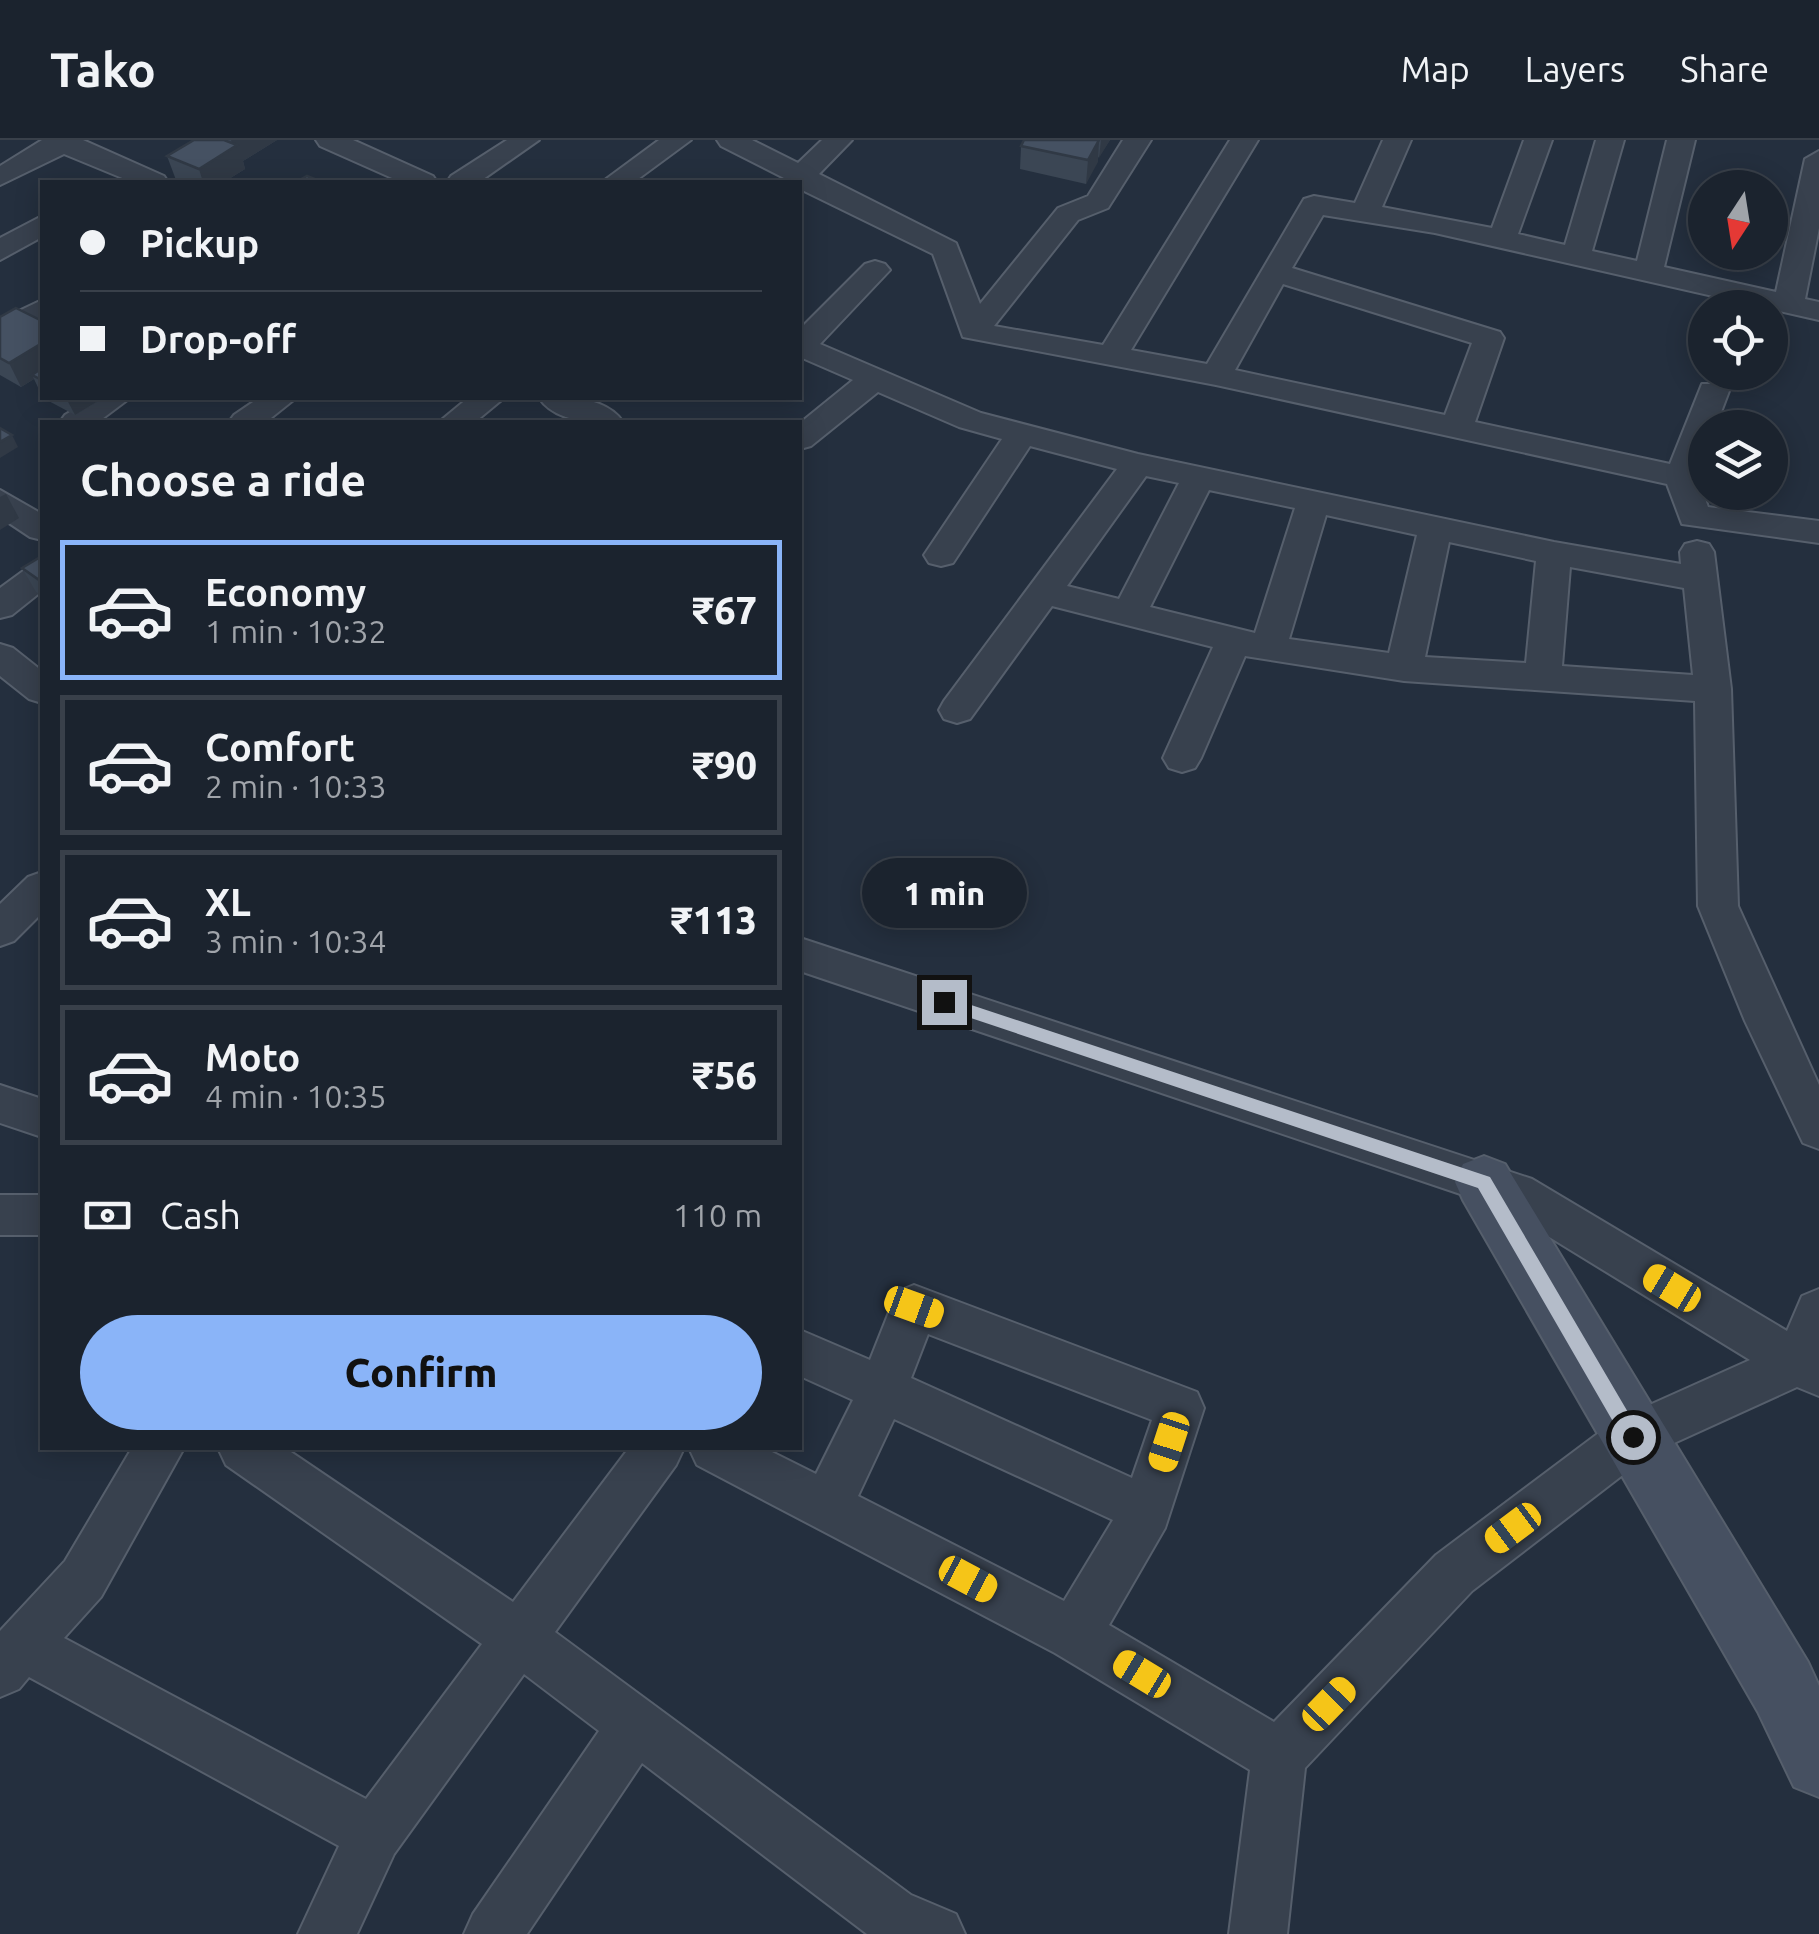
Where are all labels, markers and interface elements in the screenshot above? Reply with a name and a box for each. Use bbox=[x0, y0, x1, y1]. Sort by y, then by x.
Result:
text: Tako bbox=[50, 42, 156, 96]
text: Map bbox=[1401, 49, 1470, 89]
text: Layers bbox=[1525, 49, 1625, 89]
text: Share bbox=[1680, 49, 1769, 89]
north arrow bbox=[1688, 170, 1788, 270]
map controls bbox=[1688, 170, 1788, 510]
text: Pickup bbox=[140, 222, 259, 264]
button: locate bbox=[1688, 290, 1788, 390]
text: Drop-off bbox=[140, 318, 296, 360]
button: layers bbox=[1688, 410, 1788, 510]
text: Choose a ride bbox=[80, 454, 366, 505]
icon: car bbox=[85, 565, 175, 655]
text: Economy bbox=[205, 571, 366, 613]
text: ₹67 bbox=[693, 589, 757, 631]
text: 1 min · 10:32 bbox=[205, 613, 387, 649]
icon: car bbox=[85, 720, 175, 810]
text: Comfort bbox=[205, 726, 355, 768]
text: ₹90 bbox=[693, 744, 757, 786]
text: 2 min · 10:33 bbox=[205, 768, 387, 804]
callout: 1 min bbox=[862, 857, 1026, 927]
icon: car bbox=[85, 875, 175, 965]
text: 1 min bbox=[904, 875, 985, 911]
text: XL bbox=[205, 881, 251, 923]
text: ₹113 bbox=[671, 899, 757, 941]
text: 3 min · 10:34 bbox=[205, 923, 387, 959]
route end bbox=[922, 980, 967, 1025]
icon: car bbox=[85, 1030, 175, 1120]
text: Moto bbox=[205, 1036, 300, 1078]
text: ₹56 bbox=[693, 1054, 757, 1096]
text: 4 min · 10:35 bbox=[205, 1078, 387, 1114]
icon: cash bbox=[80, 1188, 135, 1243]
text: Cash bbox=[160, 1194, 241, 1236]
text: 110 m bbox=[673, 1197, 762, 1233]
car bbox=[1639, 1260, 1705, 1316]
car bbox=[881, 1283, 947, 1331]
button: Confirm bbox=[80, 1315, 762, 1430]
car bbox=[1145, 1409, 1193, 1475]
route start bbox=[1611, 1415, 1656, 1460]
car bbox=[1480, 1498, 1546, 1558]
car bbox=[934, 1552, 1002, 1606]
car bbox=[1109, 1646, 1175, 1702]
car bbox=[1297, 1672, 1361, 1736]

